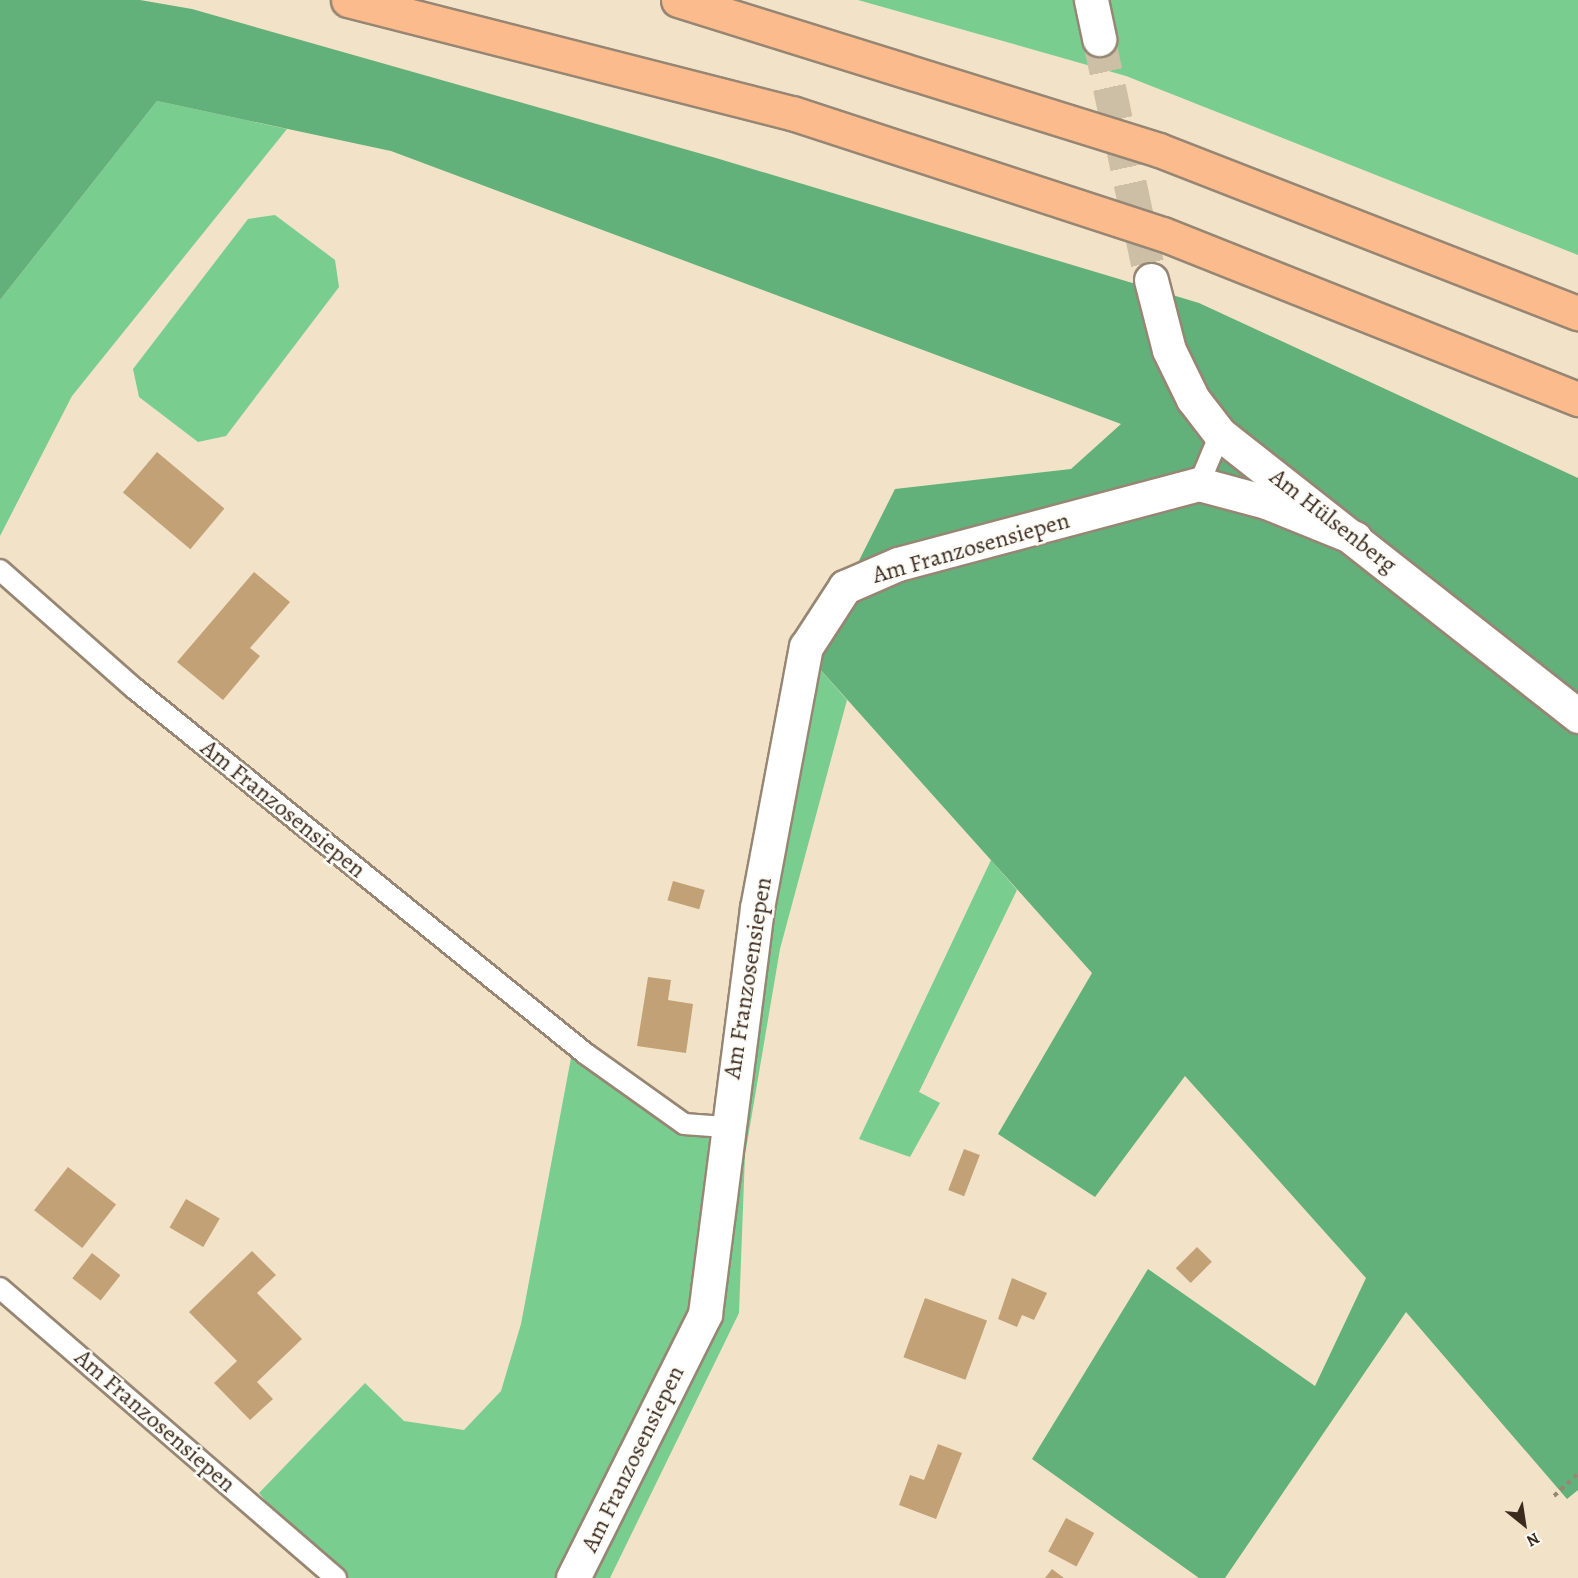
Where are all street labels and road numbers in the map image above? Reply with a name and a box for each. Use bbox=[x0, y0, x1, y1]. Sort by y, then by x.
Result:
street label: Am Hülsenberg bbox=[1264, 463, 1402, 579]
street label: Am Franzosensiepen bbox=[869, 506, 1073, 590]
street label: Am Franzosensiepen bbox=[195, 734, 371, 884]
street label: Am Franzosensiepen bbox=[718, 875, 778, 1081]
street label: Am Franzosensiepen bbox=[69, 1343, 241, 1499]
street label: Am Franzosensiepen bbox=[575, 1361, 691, 1557]

